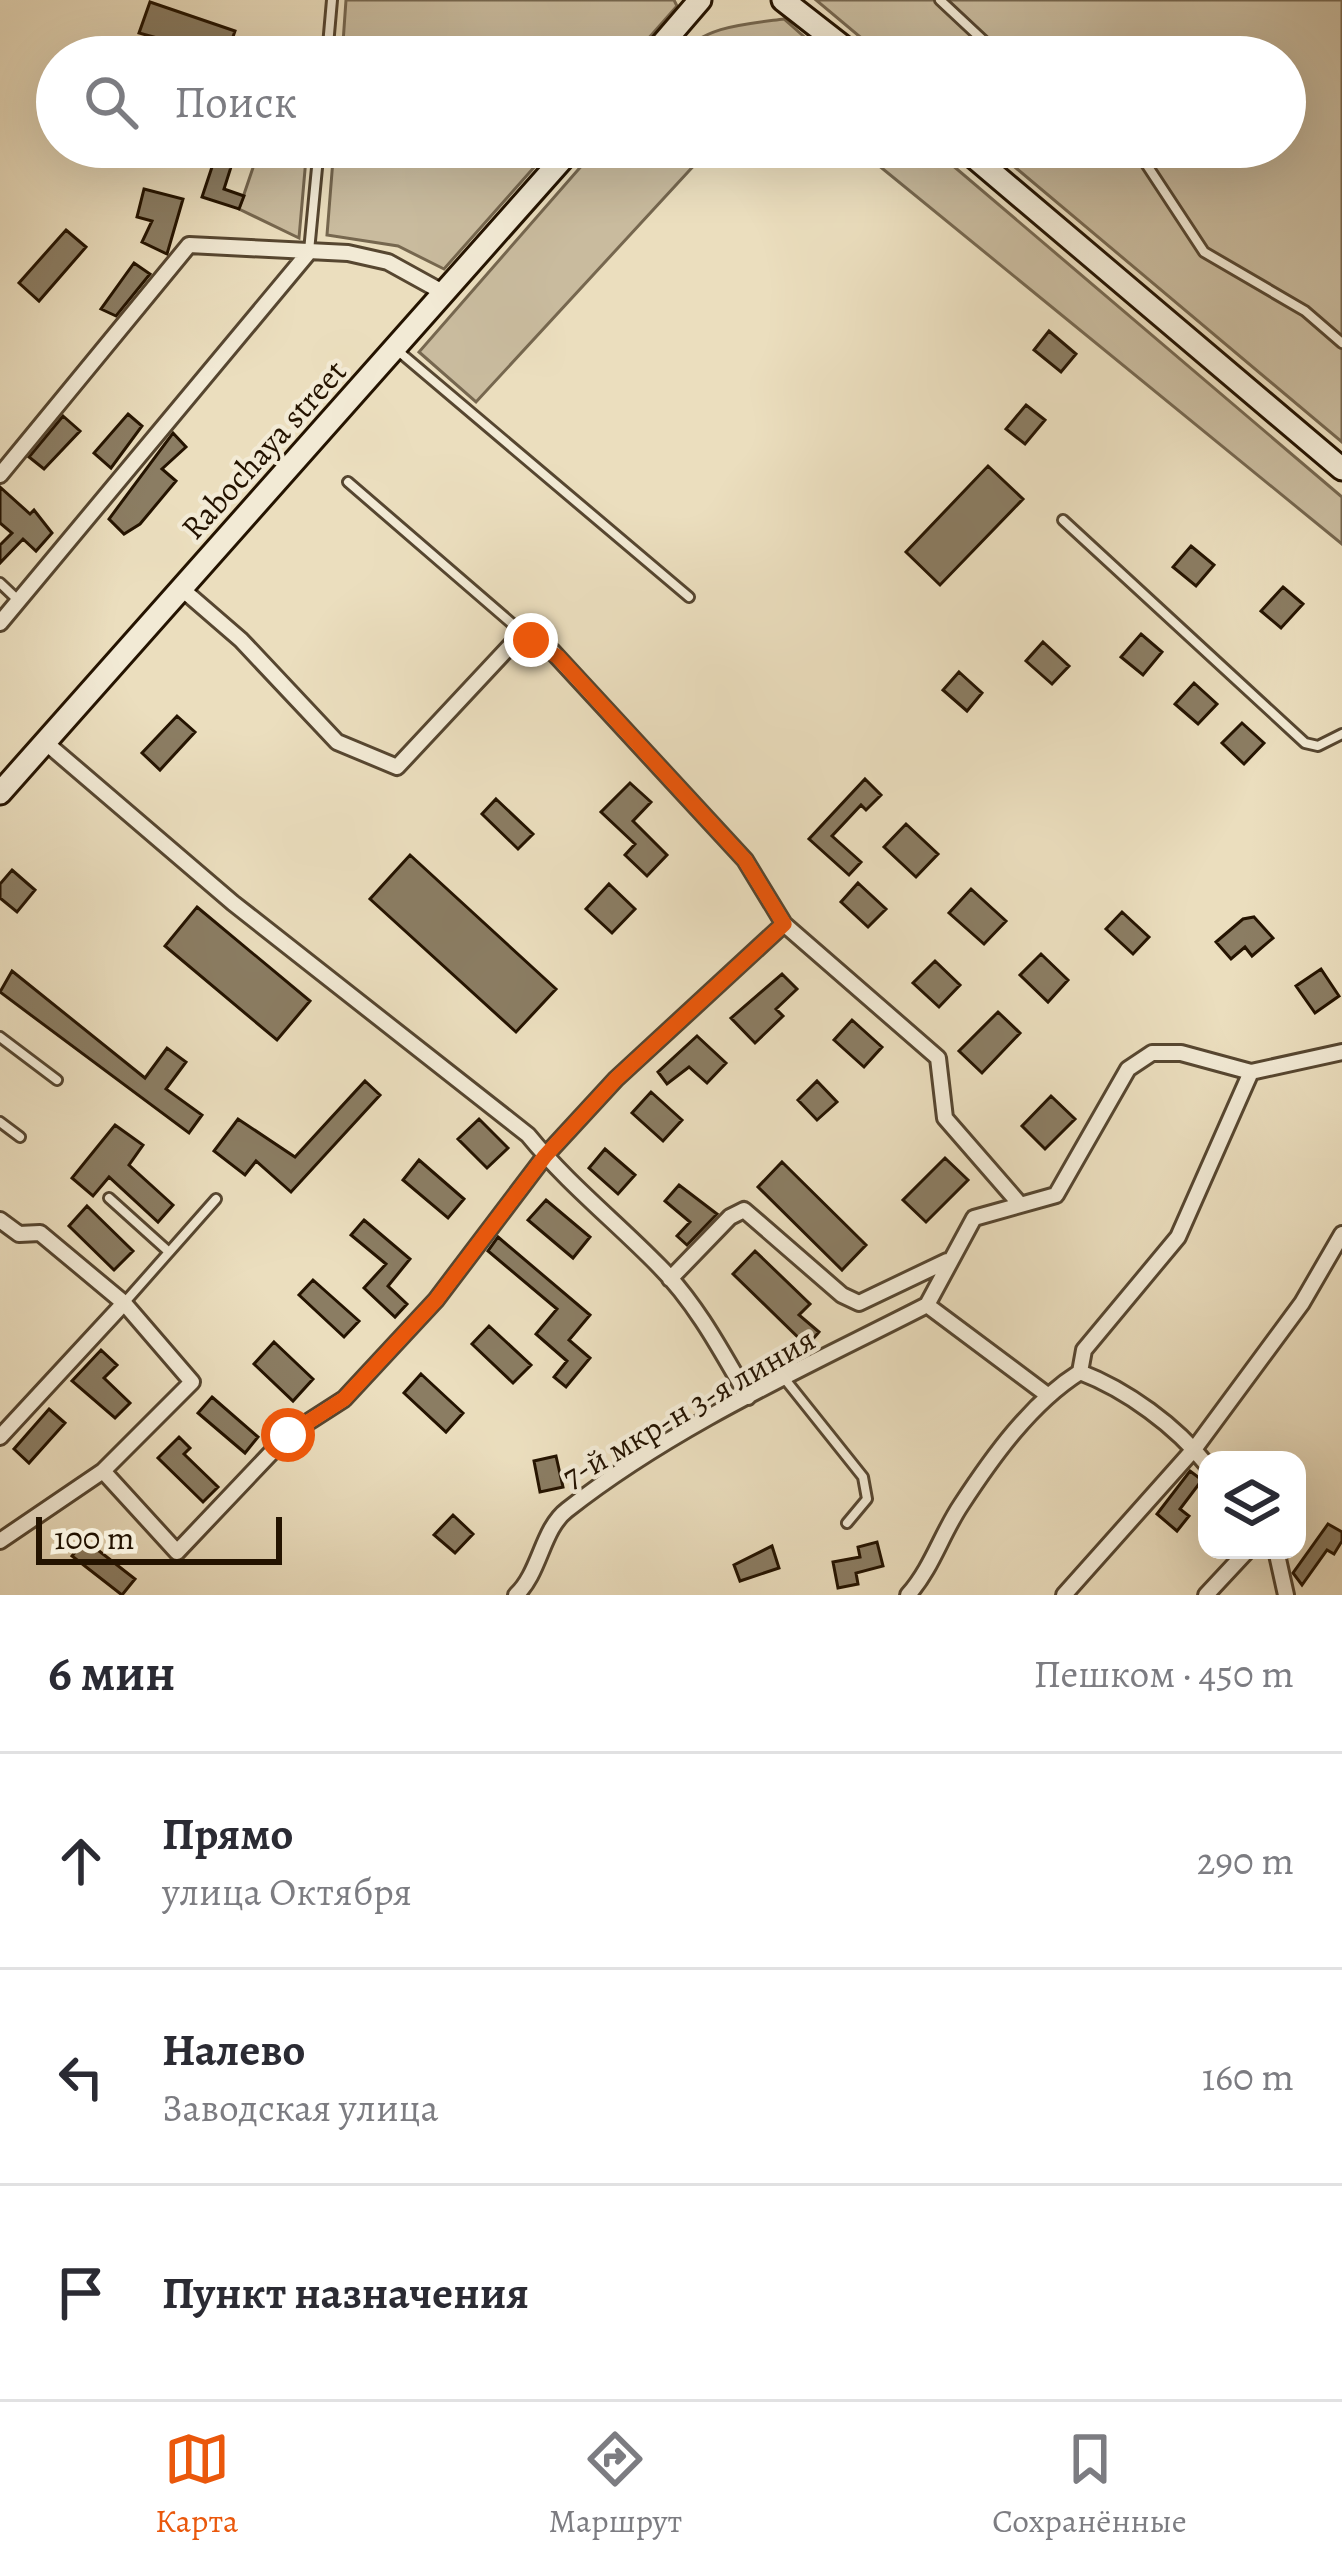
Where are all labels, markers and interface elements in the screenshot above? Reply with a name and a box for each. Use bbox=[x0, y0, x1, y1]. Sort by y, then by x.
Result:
search box bbox=[36, 36, 1306, 168]
icon: search bbox=[78, 69, 144, 135]
text: Поиск bbox=[174, 71, 297, 133]
street label: Rabochaya street bbox=[171, 350, 356, 549]
route end bbox=[504, 613, 558, 667]
street label: 7-й мкр-н 3-я линия bbox=[553, 1317, 823, 1498]
route start bbox=[261, 1408, 315, 1462]
map controls bbox=[1198, 1451, 1306, 1559]
button: layers bbox=[1198, 1451, 1306, 1559]
scale bar bbox=[36, 1511, 282, 1564]
text: 100 m bbox=[54, 1515, 134, 1560]
text: 6 мин bbox=[48, 1638, 175, 1708]
text: Пешком · 450 m bbox=[1034, 1647, 1294, 1700]
text: Прямо bbox=[162, 1803, 293, 1865]
icon: ahead bbox=[48, 1828, 114, 1894]
text: 290 m bbox=[1197, 1834, 1294, 1887]
text: улица Октября bbox=[162, 1865, 412, 1918]
text: Налево bbox=[162, 2019, 305, 2081]
icon: left bbox=[48, 2044, 114, 2110]
text: 160 m bbox=[1202, 2050, 1294, 2103]
text: Заводская улица bbox=[162, 2081, 438, 2134]
icon: arrive bbox=[48, 2260, 114, 2326]
text: Пункт назначения bbox=[162, 2262, 529, 2324]
tab: Карта bbox=[155, 2426, 238, 2543]
tab: Маршрут bbox=[549, 2426, 682, 2543]
tab: Сохранённые bbox=[992, 2426, 1187, 2543]

